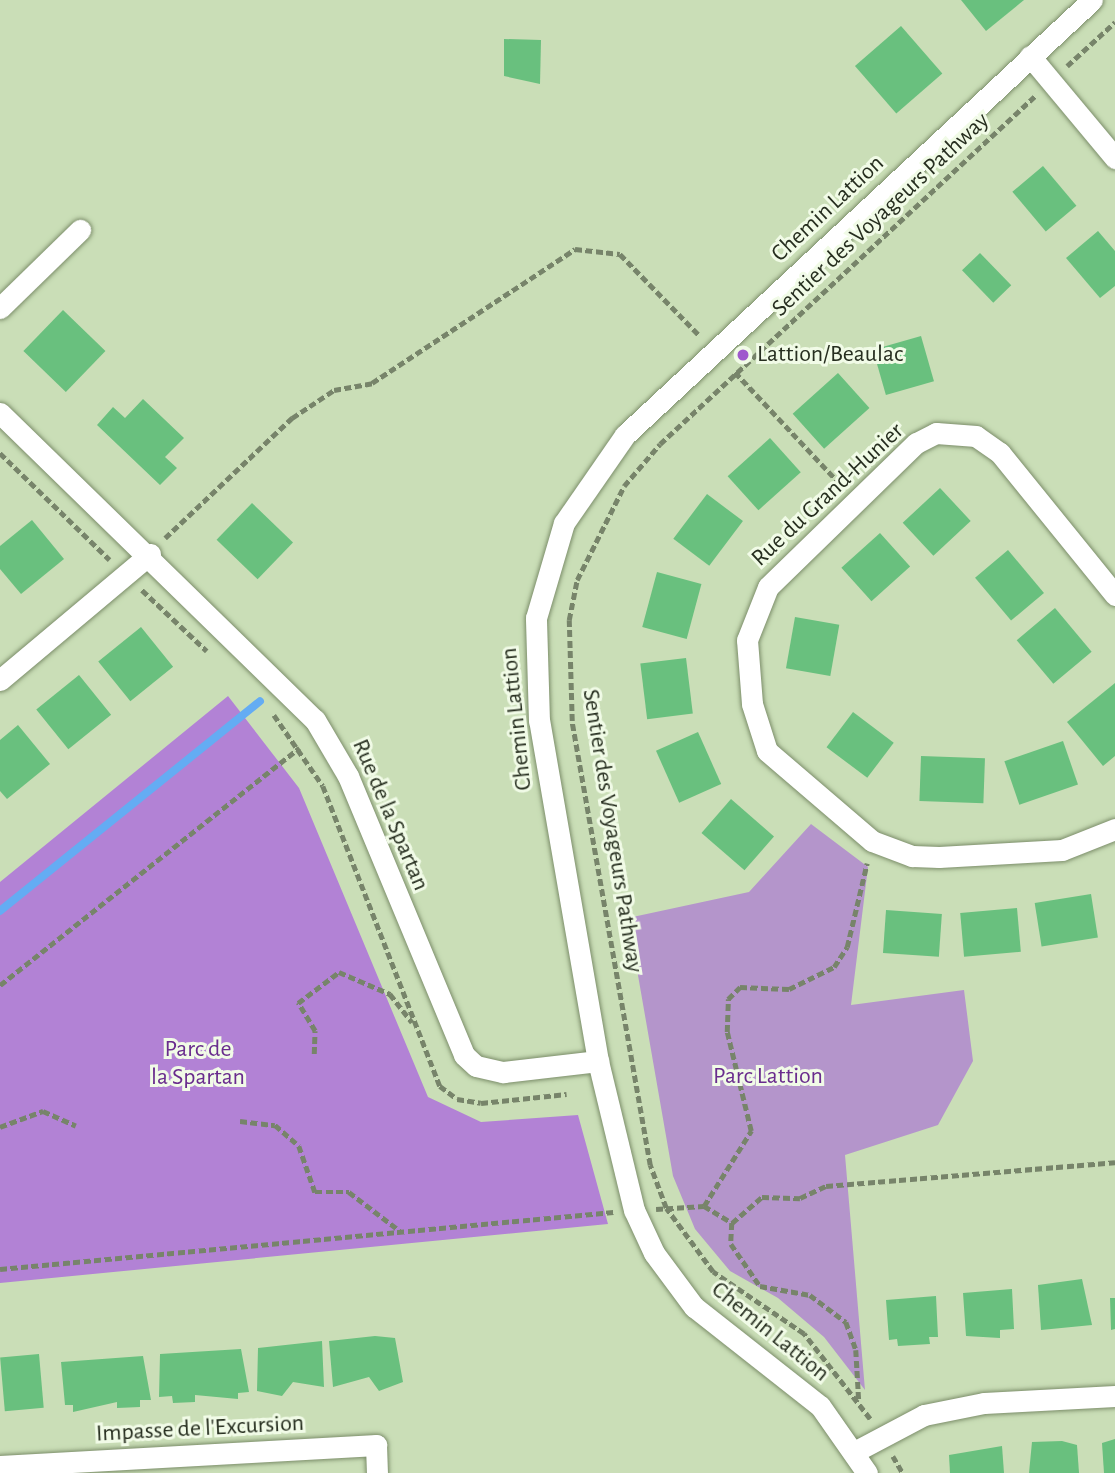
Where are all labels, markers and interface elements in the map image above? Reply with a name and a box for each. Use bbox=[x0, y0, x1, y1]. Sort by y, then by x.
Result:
street label: Sentier des Voyageurs Pathway bbox=[766, 107, 996, 323]
street label: Chemin Lattion bbox=[766, 150, 890, 268]
place label: Lattion/Beaulac bbox=[757, 341, 903, 369]
marker: Lattion/Beaulac bbox=[735, 347, 751, 363]
street label: Rue du Grand-Hunier bbox=[746, 417, 910, 573]
street label: Chemin Lattion bbox=[495, 646, 539, 792]
street label: Sentier des Voyageurs Pathway bbox=[575, 687, 649, 975]
street label: Rue de la Spartan bbox=[345, 735, 435, 895]
park label: Parc de la Spartan bbox=[151, 1036, 245, 1092]
park label: Parc Lattion bbox=[713, 1063, 823, 1091]
street label: Chemin Lattion bbox=[705, 1276, 835, 1388]
street label: Impasse de l'Excursion bbox=[95, 1409, 305, 1449]

